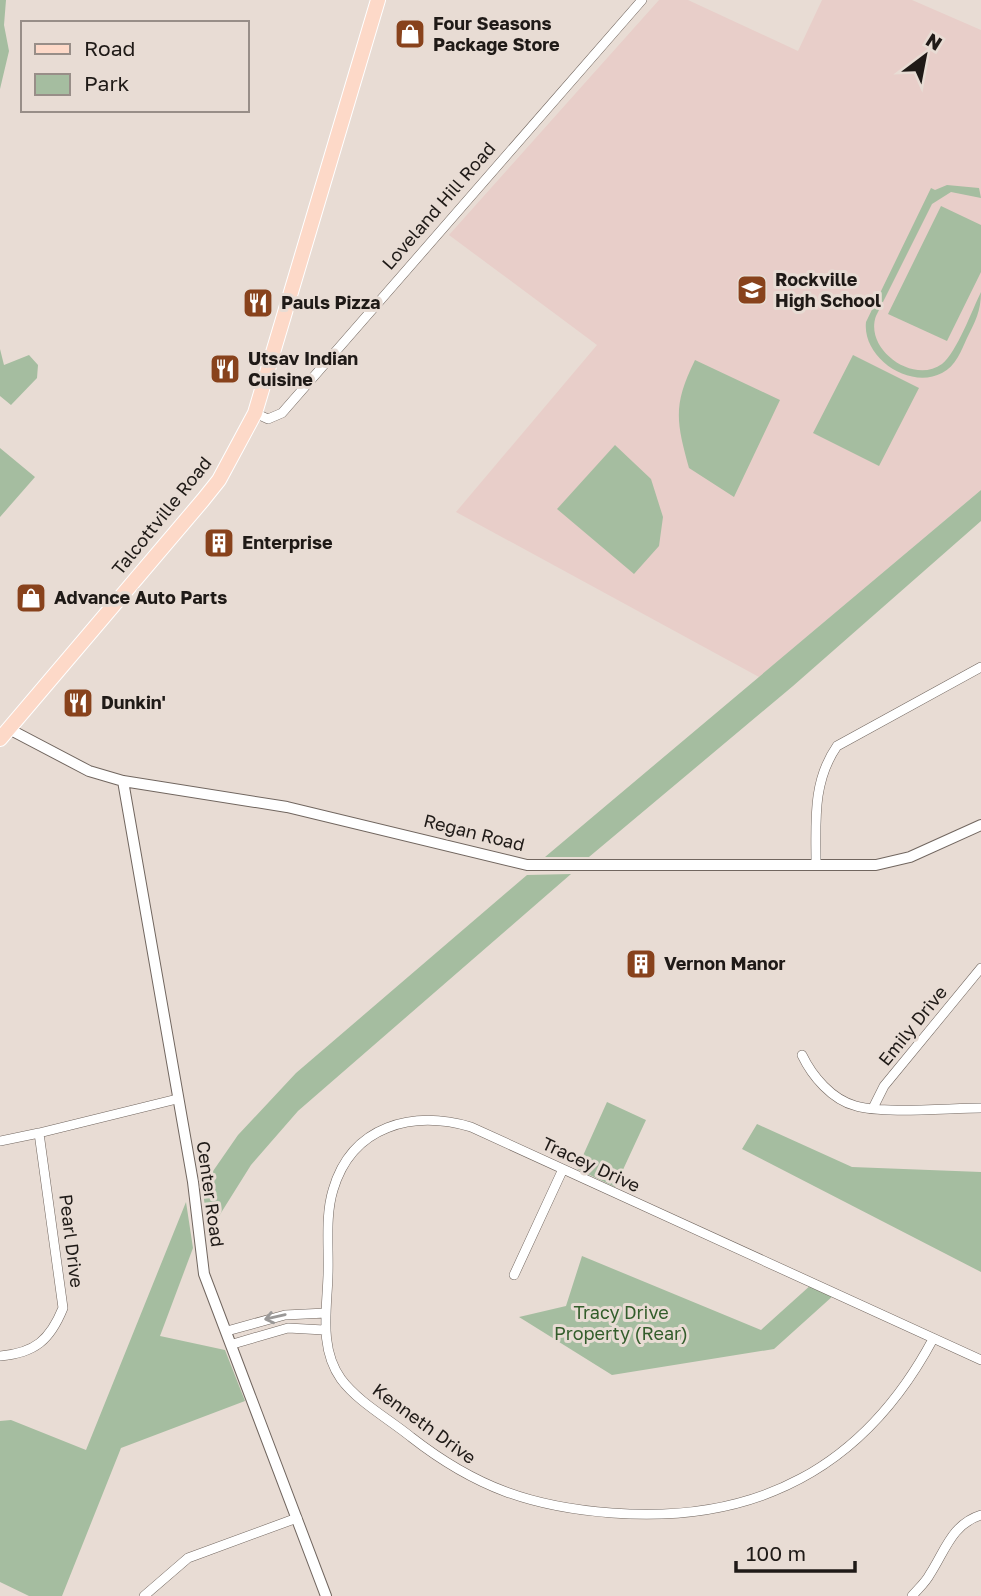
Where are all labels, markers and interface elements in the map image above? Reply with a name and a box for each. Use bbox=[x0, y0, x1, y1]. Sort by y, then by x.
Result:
place label: Four Seasons Package Store bbox=[433, 12, 560, 55]
shop icon: Four Seasons Package Store bbox=[393, 17, 427, 51]
legend bbox=[21, 21, 248, 112]
north arrow bbox=[890, 21, 960, 91]
text: N bbox=[922, 28, 946, 55]
text: Road bbox=[84, 35, 135, 61]
text: Park bbox=[84, 70, 130, 96]
street label: Loveland Hill Road bbox=[377, 137, 500, 274]
place label: Rockville High School bbox=[775, 268, 881, 311]
school or university icon: Rockville High School bbox=[735, 273, 769, 307]
restaurant icon: Pauls Pizza bbox=[241, 286, 275, 320]
place label: Pauls Pizza bbox=[281, 291, 381, 313]
place label: Utsav Indian Cuisine bbox=[248, 347, 358, 390]
restaurant icon: Utsav Indian Cuisine bbox=[208, 352, 242, 386]
street label: Talcottville Road bbox=[107, 452, 216, 579]
building icon: Enterprise bbox=[202, 526, 236, 560]
place label: Enterprise bbox=[242, 531, 333, 553]
shop icon: Advance Auto Parts bbox=[14, 581, 48, 615]
place label: Advance Auto Parts bbox=[54, 586, 227, 608]
restaurant icon: Dunkin' bbox=[61, 686, 95, 720]
place label: Dunkin' bbox=[101, 691, 166, 713]
street label: Regan Road bbox=[421, 809, 527, 855]
building icon: Vernon Manor bbox=[624, 947, 658, 981]
place label: Vernon Manor bbox=[664, 952, 786, 974]
street label: Emily Drive bbox=[873, 981, 951, 1070]
street label: Tracey Drive bbox=[539, 1132, 644, 1196]
street label: Center Road bbox=[193, 1139, 229, 1248]
street label: Pearl Drive bbox=[55, 1193, 89, 1289]
park label: Tracy Drive Property (Rear) bbox=[554, 1301, 688, 1344]
one-way arrow bbox=[264, 1311, 287, 1324]
street label: Kenneth Drive bbox=[369, 1378, 481, 1468]
scale bar bbox=[736, 1530, 855, 1574]
text: 100 m bbox=[746, 1540, 806, 1566]

